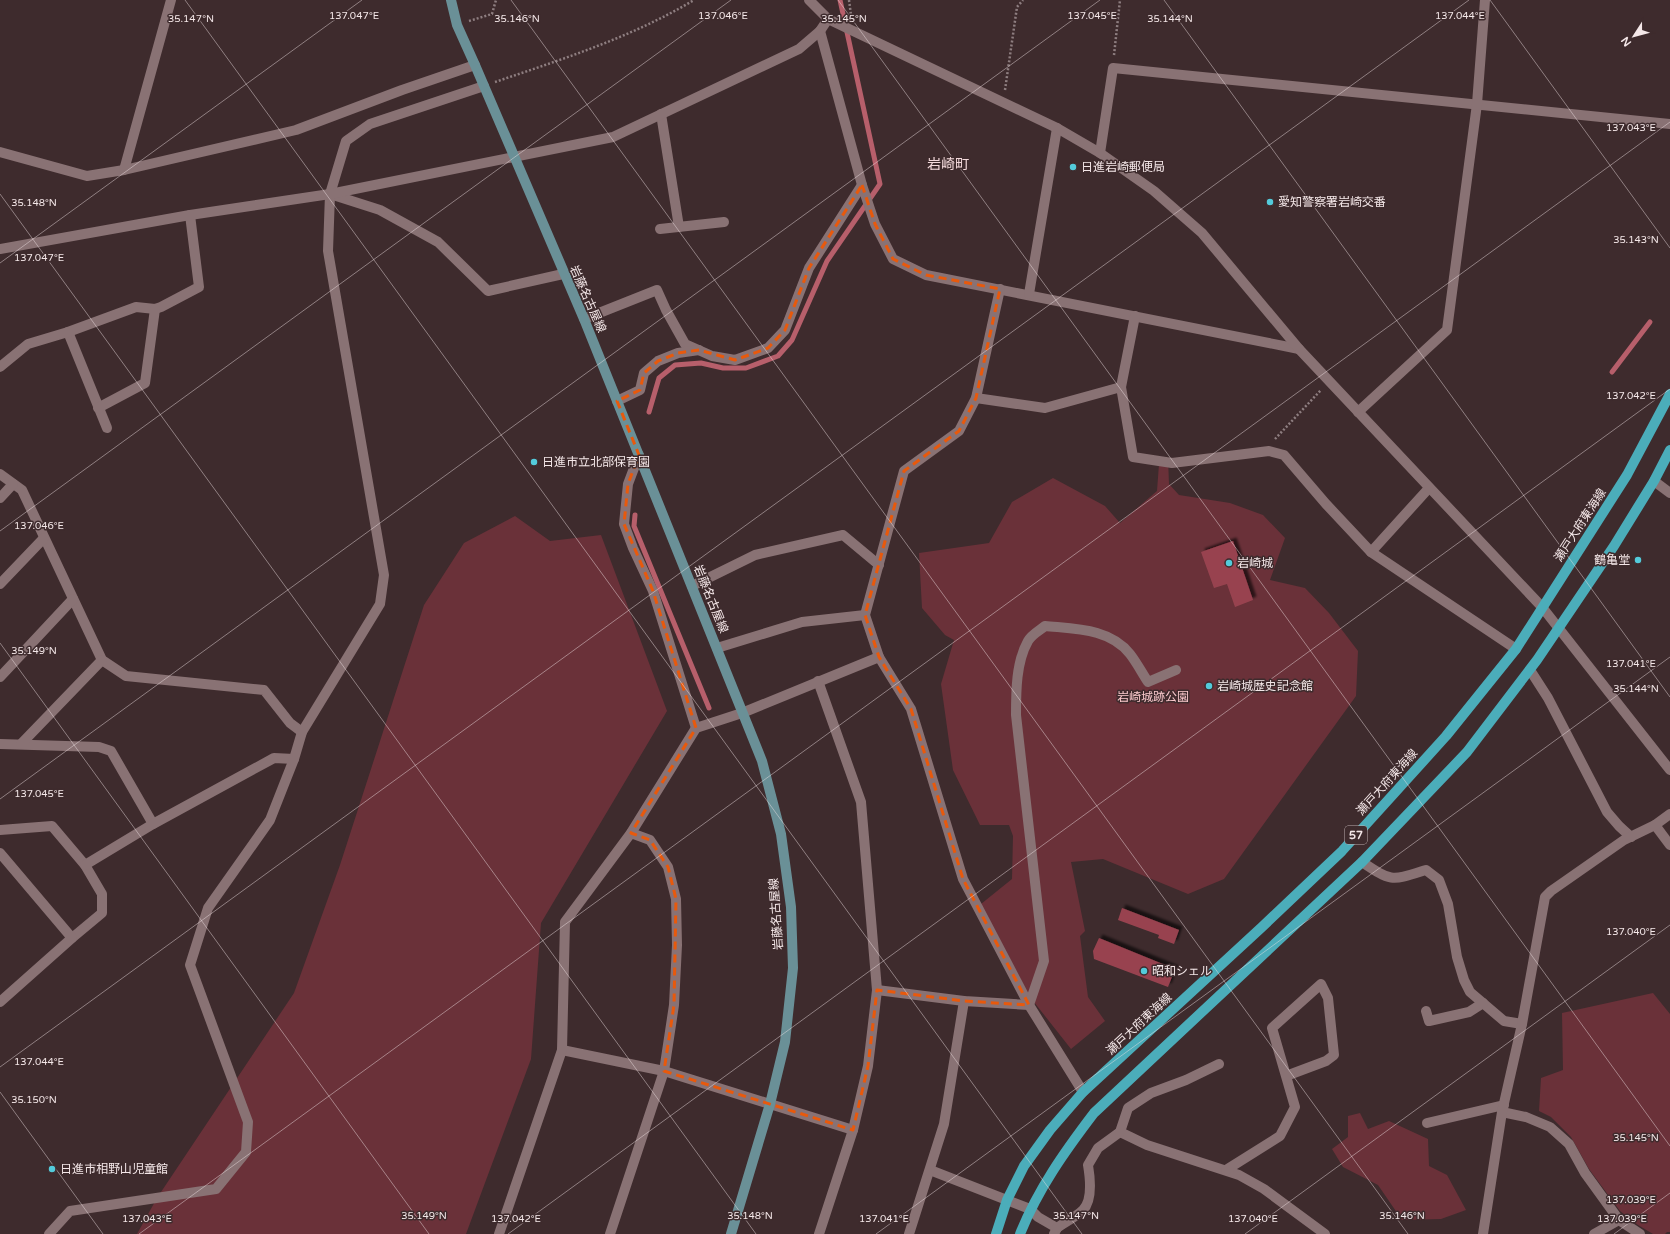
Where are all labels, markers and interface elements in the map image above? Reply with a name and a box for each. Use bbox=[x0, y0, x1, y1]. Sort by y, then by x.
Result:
text: 137.047°E bbox=[329, 10, 379, 22]
text: 137.046°E bbox=[698, 10, 748, 22]
text: 137.045°E bbox=[1067, 10, 1117, 22]
text: 137.044°E bbox=[1435, 10, 1485, 22]
text: 35.147°N bbox=[168, 13, 214, 25]
text: 35.146°N bbox=[494, 13, 540, 25]
text: 35.145°N bbox=[821, 13, 867, 25]
text: 35.144°N bbox=[1147, 13, 1193, 25]
north arrow bbox=[1614, 16, 1654, 56]
text: N bbox=[1618, 34, 1634, 49]
text: 137.043°E bbox=[1606, 122, 1656, 134]
district label: 岩崎町 bbox=[927, 156, 969, 173]
place label: 日進岩崎郵便局 bbox=[1081, 160, 1165, 174]
marker: 日進岩崎郵便局 bbox=[1068, 162, 1078, 172]
place label: 愛知警察署岩崎交番 bbox=[1278, 195, 1386, 209]
text: 35.148°N bbox=[11, 197, 57, 209]
marker: 愛知警察署岩崎交番 bbox=[1265, 197, 1275, 207]
text: 35.143°N bbox=[1613, 234, 1659, 246]
text: 137.047°E bbox=[14, 252, 64, 264]
street label: 岩藤名古屋線 bbox=[567, 263, 609, 335]
text: 137.042°E bbox=[1606, 390, 1656, 402]
place label: 日進市立北部保育園 bbox=[542, 455, 650, 469]
marker: 日進市立北部保育園 bbox=[529, 457, 539, 467]
street label: 瀬戸大府東海線 bbox=[1551, 486, 1609, 564]
text: 137.046°E bbox=[14, 520, 64, 532]
place label: 鶴亀堂 bbox=[1594, 553, 1630, 567]
marker: 鶴亀堂 bbox=[1633, 555, 1643, 565]
place label: 岩崎城 bbox=[1237, 556, 1273, 570]
marker: 岩崎城 bbox=[1224, 558, 1234, 568]
street label: 岩藤名古屋線 bbox=[691, 563, 731, 635]
text: 35.149°N bbox=[11, 645, 57, 657]
text: 137.041°E bbox=[1606, 658, 1656, 670]
place label: 岩崎城歴史記念館 bbox=[1217, 679, 1313, 693]
marker: 岩崎城歴史記念館 bbox=[1204, 681, 1214, 691]
text: 35.144°N bbox=[1613, 683, 1659, 695]
park label: 岩崎城跡公園 bbox=[1117, 690, 1189, 704]
street label: 瀬戸大府東海線 bbox=[1354, 746, 1420, 818]
text: 137.045°E bbox=[14, 788, 64, 800]
road number: 57 bbox=[1345, 826, 1367, 844]
street label: 岩藤名古屋線 bbox=[767, 878, 785, 950]
text: 137.040°E bbox=[1606, 926, 1656, 938]
place label: 昭和シェル bbox=[1152, 964, 1212, 978]
marker: 昭和シェル bbox=[1139, 966, 1149, 976]
street label: 瀬戸大府東海線 bbox=[1104, 990, 1174, 1058]
text: 137.044°E bbox=[14, 1056, 64, 1068]
text: 35.150°N bbox=[11, 1094, 57, 1106]
text: 35.145°N bbox=[1613, 1132, 1659, 1144]
place label: 日進市相野山児童館 bbox=[60, 1162, 168, 1176]
marker: 日進市相野山児童館 bbox=[47, 1164, 57, 1174]
text: 137.039°E bbox=[1606, 1194, 1656, 1206]
text: 35.149°N bbox=[401, 1210, 447, 1222]
text: 35.148°N bbox=[727, 1210, 773, 1222]
text: 35.147°N bbox=[1053, 1210, 1099, 1222]
text: 35.146°N bbox=[1379, 1210, 1425, 1222]
text: 137.043°E bbox=[122, 1213, 172, 1225]
text: 137.042°E bbox=[491, 1213, 541, 1225]
text: 137.041°E bbox=[859, 1213, 909, 1225]
text: 137.040°E bbox=[1228, 1213, 1278, 1225]
text: 137.039°E bbox=[1597, 1213, 1647, 1225]

